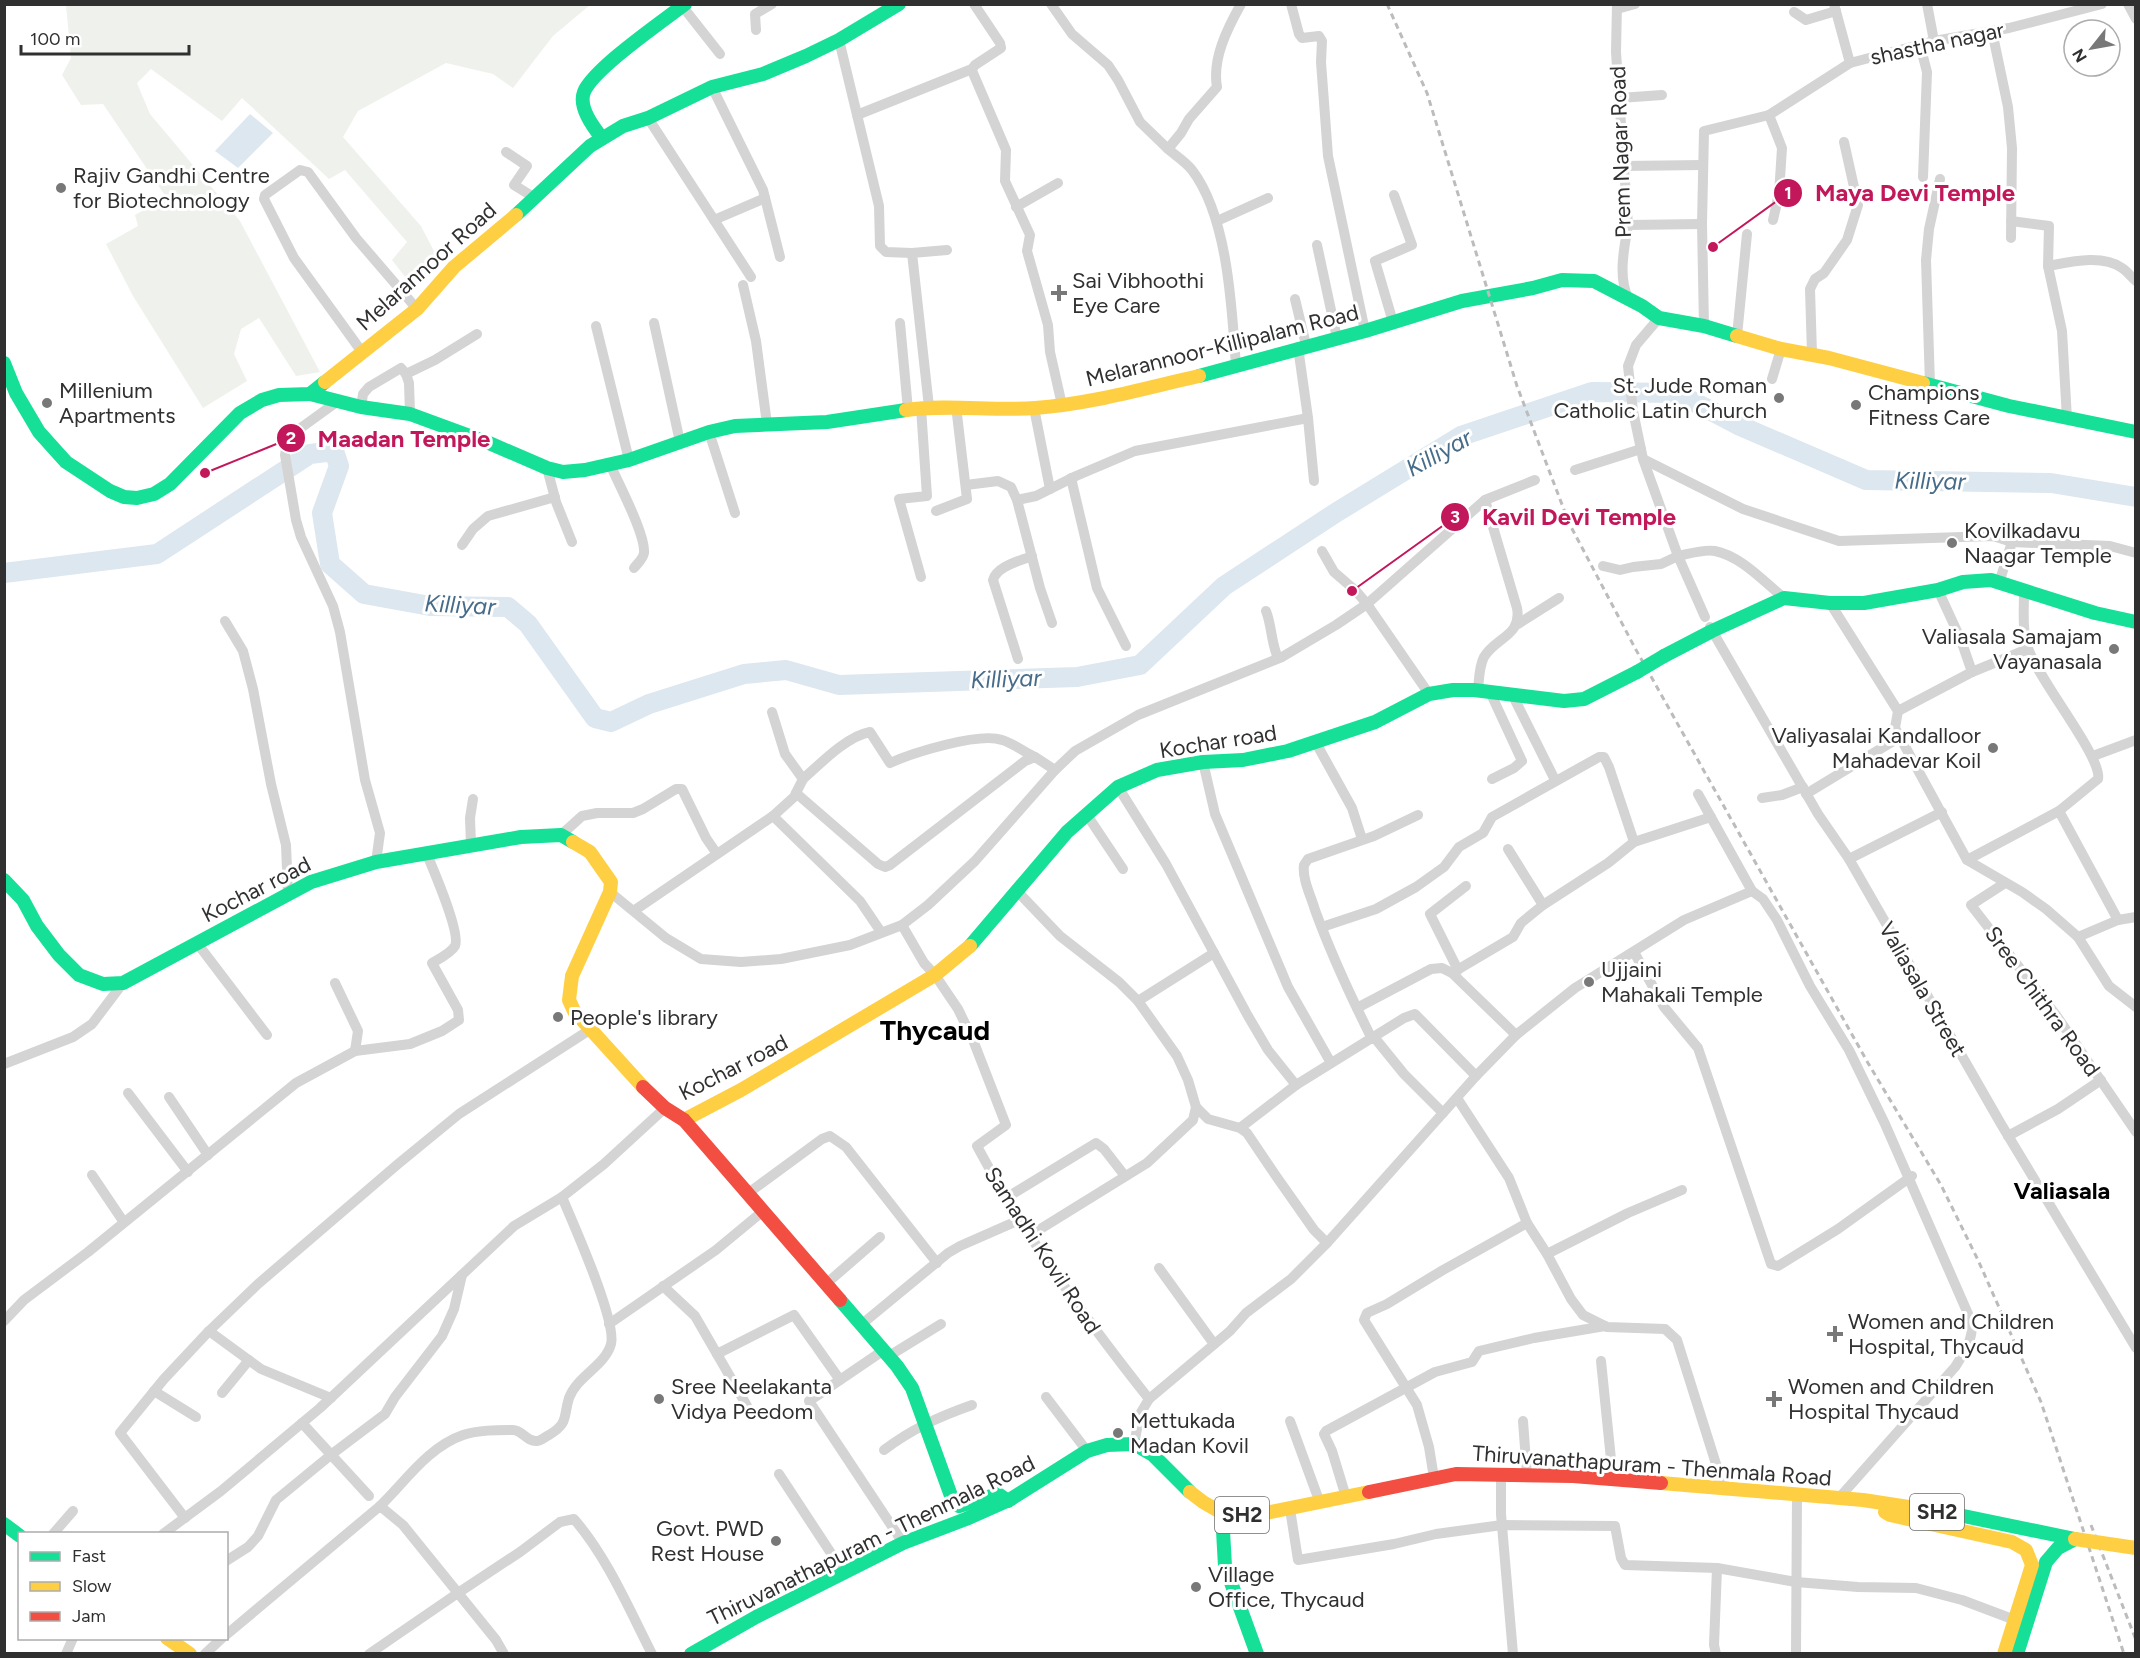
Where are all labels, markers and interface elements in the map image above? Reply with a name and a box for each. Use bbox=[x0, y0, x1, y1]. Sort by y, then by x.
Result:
street label: shastha nagar bbox=[1868, 16, 2007, 71]
scale bar bbox=[21, 18, 189, 56]
north arrow bbox=[2062, 18, 2122, 78]
text: 100 m bbox=[30, 28, 80, 50]
text: N bbox=[2068, 45, 2091, 66]
street label: Prem Nagar Road bbox=[1604, 65, 1637, 238]
place label: Rajiv Gandhi Centre for Biotechnology bbox=[73, 162, 270, 214]
callout: Maya Devi Temple bbox=[1773, 172, 2027, 214]
text: Maya Devi Temple bbox=[1815, 178, 2015, 207]
marker: Rajiv Gandhi Centre for Biotechnology bbox=[54, 181, 68, 195]
text: 1 bbox=[1784, 182, 1792, 204]
street label: Melarannoor Road bbox=[351, 196, 502, 336]
place label: Sai Vibhoothi Eye Care bbox=[1072, 267, 1204, 319]
marker: Sai Vibhoothi Eye Care bbox=[1050, 284, 1068, 302]
street label: Melarannoor-Killipalam Road bbox=[1083, 298, 1361, 393]
place label: St. Jude Roman Catholic Latin Church bbox=[1553, 372, 1767, 424]
place label: Millenium Apartments bbox=[59, 377, 175, 429]
place label: Champions Fitness Care bbox=[1868, 379, 1990, 431]
marker: St. Jude Roman Catholic Latin Church bbox=[1772, 391, 1786, 405]
marker: Millenium Apartments bbox=[40, 396, 54, 410]
marker: Champions Fitness Care bbox=[1849, 398, 1863, 412]
callout: Maadan Temple bbox=[276, 417, 503, 459]
water label: Killiyar bbox=[1401, 422, 1478, 482]
text: Maadan Temple bbox=[318, 424, 490, 453]
text: 2 bbox=[286, 427, 296, 449]
water label: Killiyar bbox=[1894, 465, 1967, 496]
callout: Kavil Devi Temple bbox=[1440, 496, 1688, 538]
text: Kavil Devi Temple bbox=[1482, 502, 1676, 531]
text: 3 bbox=[1450, 506, 1460, 528]
place label: Kovilkadavu Naagar Temple bbox=[1964, 517, 2112, 569]
marker: Kovilkadavu Naagar Temple bbox=[1945, 536, 1959, 550]
water label: Killiyar bbox=[424, 588, 497, 621]
place label: Valiasala Samajam Vayanasala bbox=[1922, 623, 2102, 675]
marker: Valiasala Samajam Vayanasala bbox=[2107, 642, 2121, 656]
water label: Killiyar bbox=[970, 663, 1043, 694]
street label: Kochar road bbox=[1157, 719, 1279, 764]
place label: Valiyasalai Kandalloor Mahadevar Koil bbox=[1771, 722, 1982, 774]
marker: Valiyasalai Kandalloor Mahadevar Koil bbox=[1986, 741, 2000, 755]
street label: Kochar road bbox=[197, 851, 315, 928]
street label: Valiasala Street bbox=[1873, 917, 1972, 1062]
street label: Sree Chithra Road bbox=[1979, 921, 2106, 1082]
place label: Ujjaini Mahakali Temple bbox=[1601, 956, 1763, 1008]
marker: Ujjaini Mahakali Temple bbox=[1582, 975, 1596, 989]
place label: People's library bbox=[570, 1004, 718, 1031]
marker: People's library bbox=[551, 1010, 565, 1024]
district label: Thycaud bbox=[880, 1013, 990, 1047]
street label: Kochar road bbox=[674, 1029, 792, 1106]
street label: Samadhi Kovil Road bbox=[979, 1162, 1107, 1339]
district label: Valiasala bbox=[2014, 1176, 2110, 1205]
place label: Women and Children Hospital, Thycaud bbox=[1848, 1308, 2054, 1360]
marker: Women and Children Hospital, Thycaud bbox=[1826, 1325, 1844, 1343]
place label: Sree Neelakanta Vidya Peedom bbox=[671, 1373, 832, 1425]
place label: Women and Children Hospital Thycaud bbox=[1788, 1373, 1994, 1425]
marker: Women and Children Hospital Thycaud bbox=[1765, 1390, 1783, 1408]
marker: Sree Neelakanta Vidya Peedom bbox=[652, 1392, 666, 1406]
place label: Mettukada Madan Kovil bbox=[1130, 1407, 1249, 1459]
marker: Mettukada Madan Kovil bbox=[1111, 1426, 1125, 1440]
street label: Thiruvanathapuram - Thenmala Road bbox=[1471, 1439, 1833, 1492]
street label: Thiruvanathapuram - Thenmala Road bbox=[703, 1449, 1039, 1632]
road number: SH2 bbox=[1910, 1494, 1964, 1530]
road number: SH2 bbox=[1215, 1497, 1269, 1533]
place label: Govt. PWD Rest House bbox=[650, 1515, 764, 1567]
legend bbox=[18, 1532, 228, 1640]
marker: Govt. PWD Rest House bbox=[769, 1534, 783, 1548]
text: Fast bbox=[72, 1545, 106, 1567]
place label: Village Office, Thycaud bbox=[1208, 1561, 1365, 1613]
text: Slow bbox=[72, 1575, 111, 1597]
marker: Village Office, Thycaud bbox=[1189, 1580, 1203, 1594]
text: Jam bbox=[72, 1605, 106, 1627]

